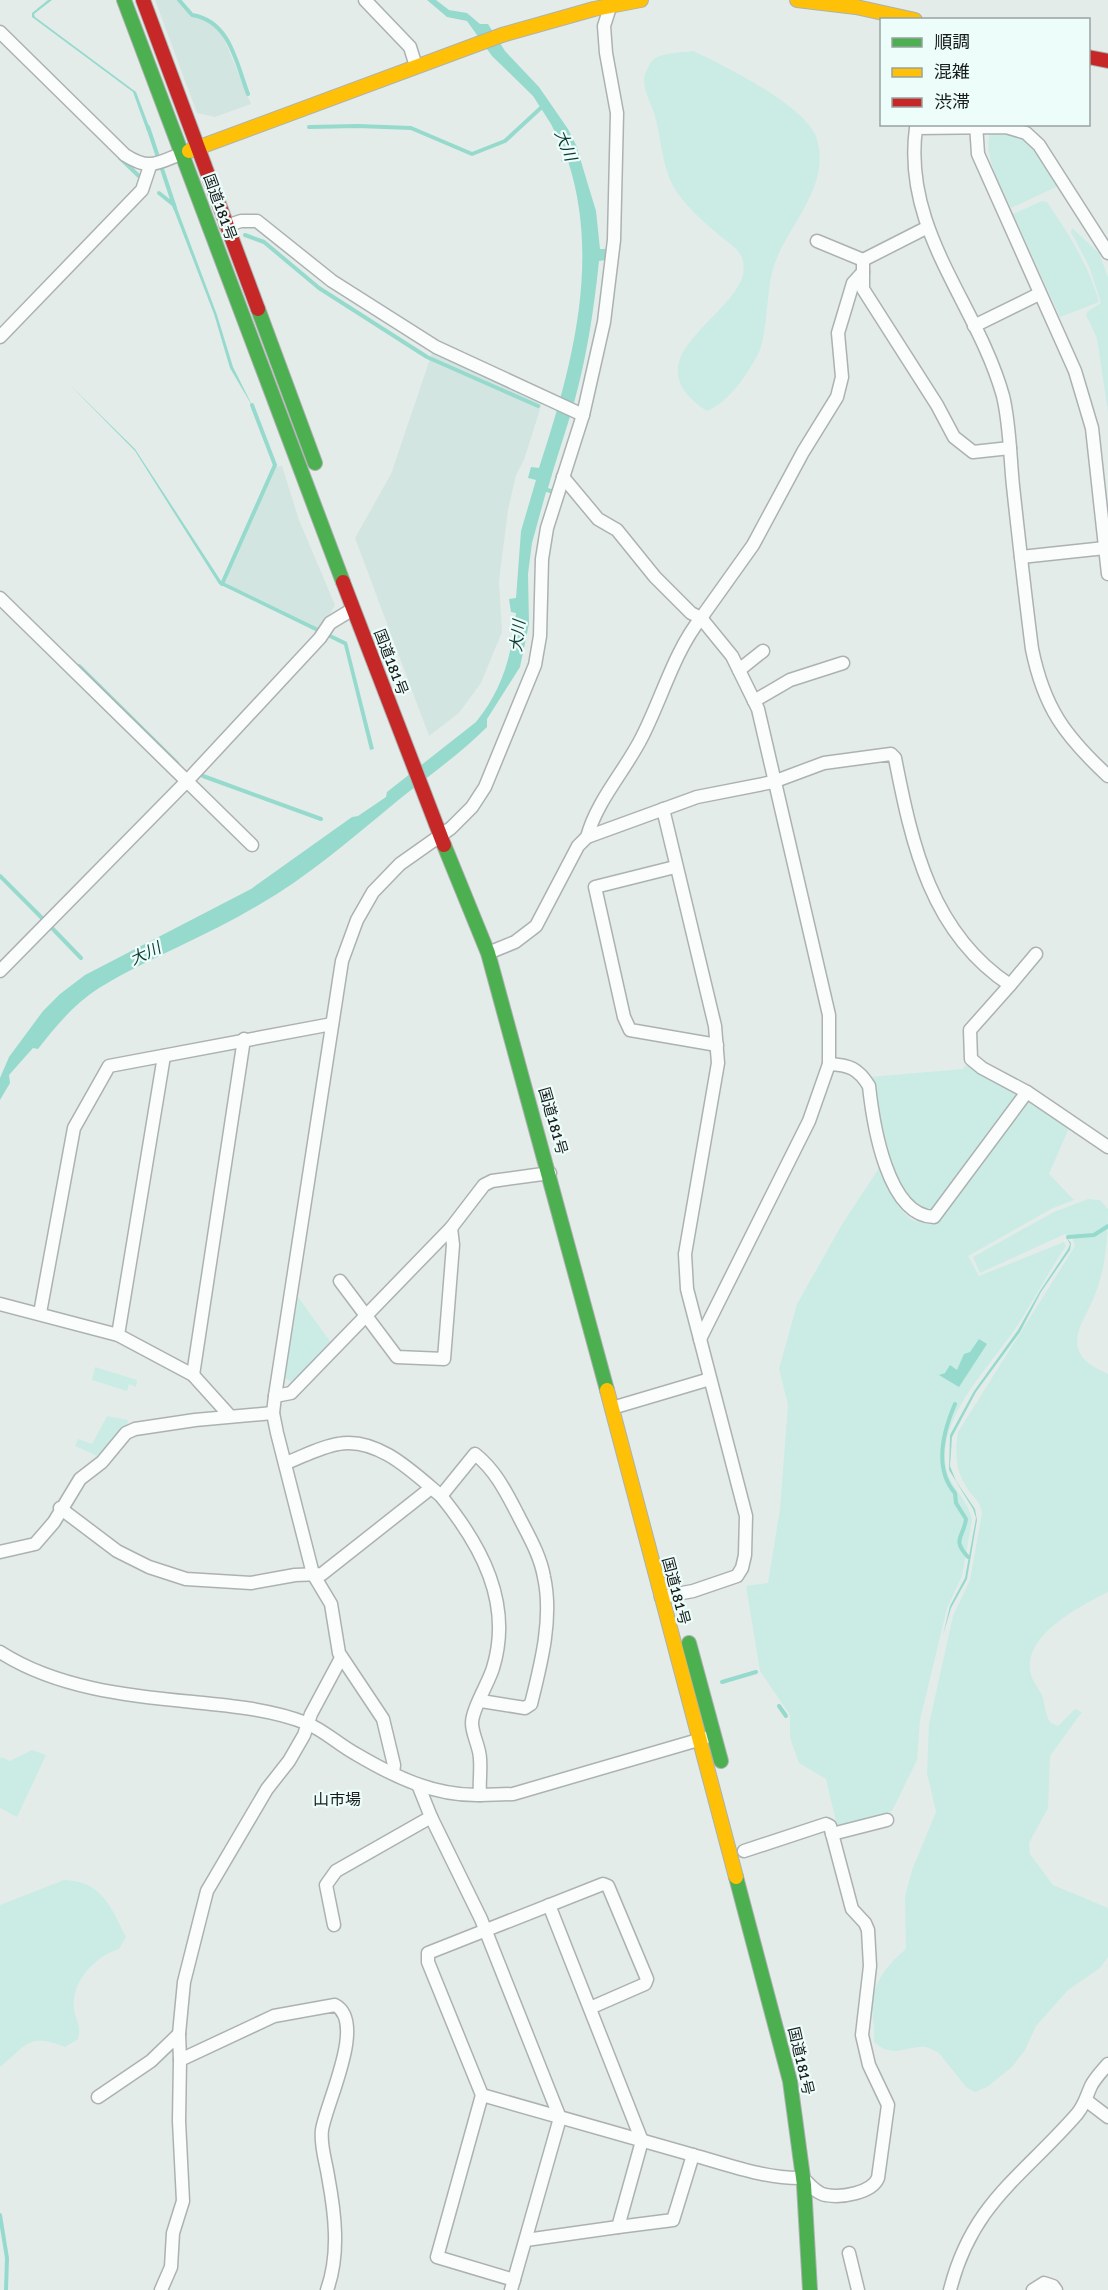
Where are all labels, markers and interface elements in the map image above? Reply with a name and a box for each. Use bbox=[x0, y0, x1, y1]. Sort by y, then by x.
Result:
legend bbox=[880, 18, 1090, 126]
text: 順調 bbox=[934, 31, 970, 53]
text: 混雑 bbox=[934, 61, 970, 83]
text: 渋滞 bbox=[934, 91, 970, 113]
water label: 大川 bbox=[550, 127, 581, 166]
street label: 国道181号 bbox=[200, 171, 240, 243]
water label: 大川 bbox=[506, 617, 530, 653]
street label: 国道181号 bbox=[370, 626, 412, 698]
water label: 大川 bbox=[127, 937, 166, 970]
street label: 国道181号 bbox=[535, 1085, 571, 1157]
street label: 国道181号 bbox=[658, 1555, 694, 1627]
district label: 山市場 bbox=[313, 1790, 361, 1810]
street label: 国道181号 bbox=[784, 2025, 818, 2097]

